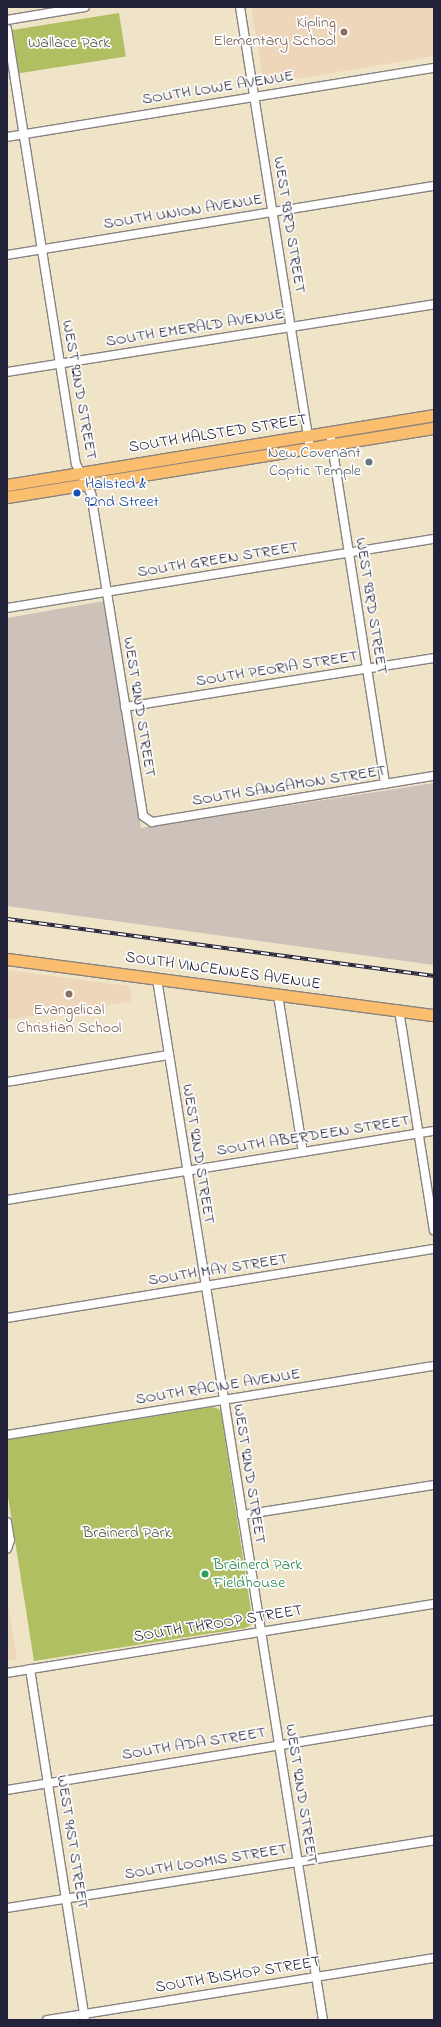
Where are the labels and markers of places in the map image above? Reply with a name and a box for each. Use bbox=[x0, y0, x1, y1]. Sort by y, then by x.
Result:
place label: Kipling Elementary School bbox=[213, 13, 336, 51]
marker: Kipling Elementary School bbox=[339, 27, 349, 37]
place label: New Covenant Coptic Temple bbox=[268, 443, 361, 481]
marker: New Covenant Coptic Temple bbox=[364, 457, 374, 467]
place label: Halsted & 92nd Street bbox=[85, 474, 159, 512]
marker: Halsted & 92nd Street bbox=[72, 488, 82, 498]
marker: Evangelical Christian School bbox=[64, 989, 74, 999]
place label: Evangelical Christian School bbox=[17, 1000, 121, 1038]
place label: Brainerd Park Fieldhouse bbox=[213, 1555, 302, 1593]
marker: Brainerd Park Fieldhouse bbox=[200, 1569, 210, 1579]

